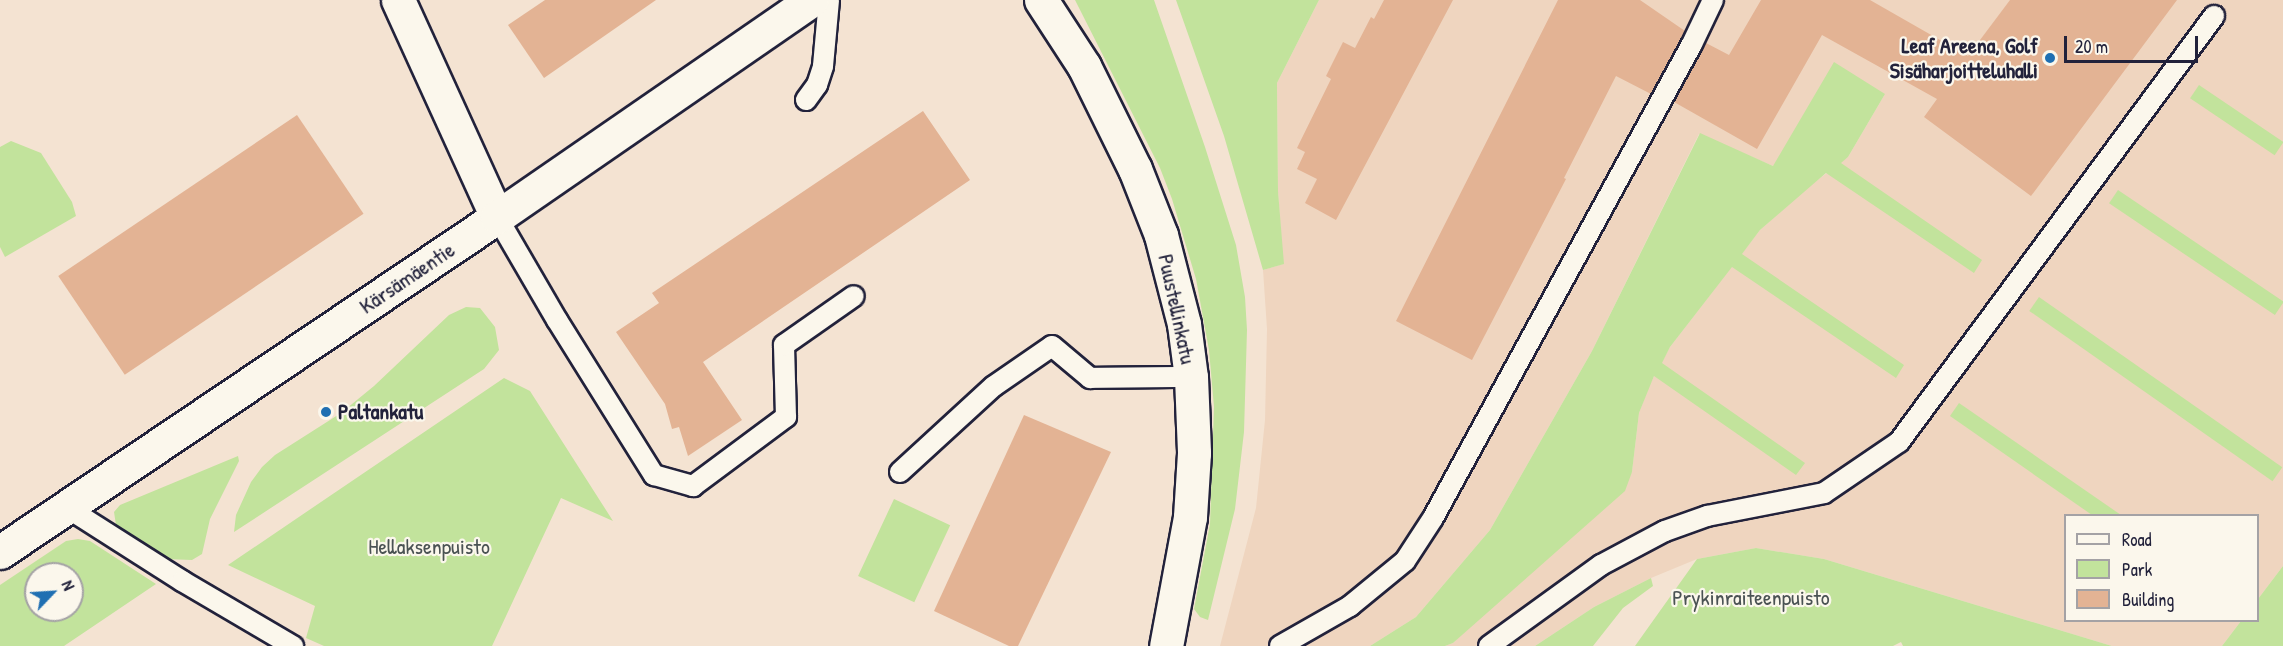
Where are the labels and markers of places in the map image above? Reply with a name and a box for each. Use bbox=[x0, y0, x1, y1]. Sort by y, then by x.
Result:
place label: Leaf Areena, Golf Sisäharjoitteluhalli bbox=[1890, 32, 2038, 84]
marker: Leaf Areena, Golf Sisäharjoitteluhalli bbox=[2043, 51, 2057, 65]
place label: Paltankatu bbox=[338, 399, 423, 425]
marker: Paltankatu bbox=[319, 405, 333, 419]

